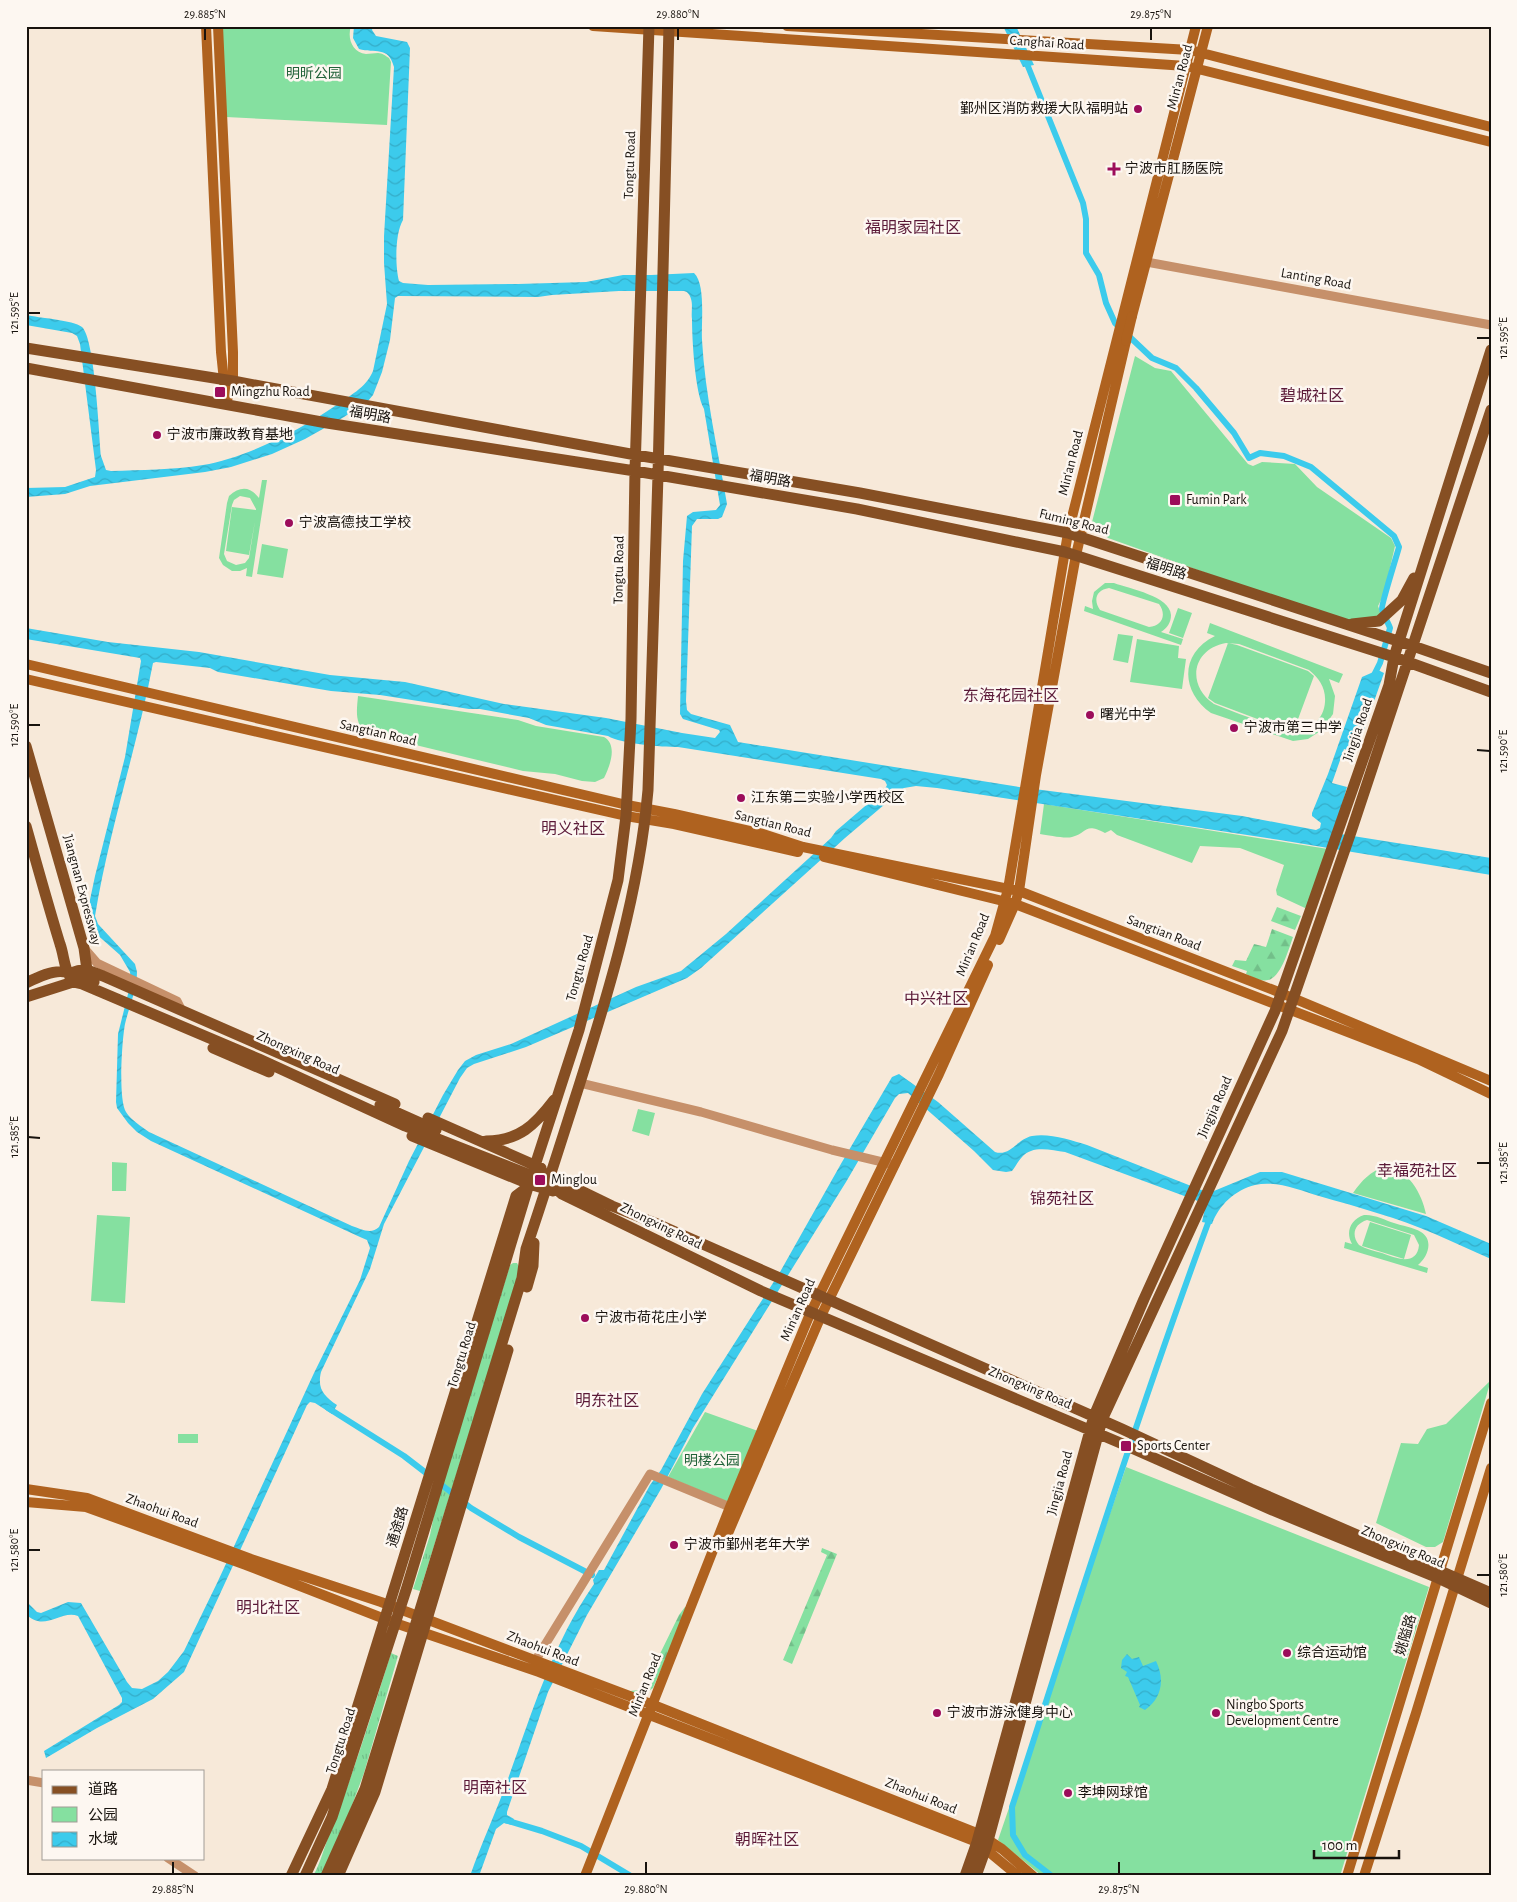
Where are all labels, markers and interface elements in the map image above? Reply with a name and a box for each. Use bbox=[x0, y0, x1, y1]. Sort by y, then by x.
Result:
text: 29.885°N bbox=[184, 8, 226, 20]
text: 29.880°N bbox=[656, 8, 700, 20]
text: 29.875°N bbox=[1130, 8, 1172, 20]
street label: Canghai Road bbox=[1009, 33, 1085, 53]
street label: Min'an Road bbox=[1165, 43, 1195, 111]
park label: 明昕公园 bbox=[286, 66, 342, 81]
place label: 鄞州区消防救援大队福明站 bbox=[960, 100, 1128, 116]
marker: 鄞州区消防救援大队福明站 bbox=[1132, 103, 1144, 115]
street label: Tongtu Road bbox=[622, 131, 638, 199]
place label: 宁波市肛肠医院 bbox=[1125, 160, 1223, 176]
marker: 宁波市肛肠医院 bbox=[1107, 162, 1121, 176]
district label: 福明家园社区 bbox=[865, 219, 961, 236]
street label: Lanting Road bbox=[1280, 266, 1352, 292]
text: 121.595°E bbox=[8, 292, 20, 334]
text: 121.595°E bbox=[1497, 317, 1509, 359]
marker: Mingzhu Road bbox=[213, 385, 227, 399]
place label: Mingzhu Road bbox=[231, 385, 310, 399]
district label: 碧城社区 bbox=[1280, 387, 1344, 404]
street label: 福明路 bbox=[348, 403, 392, 426]
place label: 宁波市廉政教育基地 bbox=[167, 426, 293, 442]
marker: 宁波市廉政教育基地 bbox=[151, 429, 163, 441]
street label: Min'an Road bbox=[1056, 429, 1086, 497]
street label: 福明路 bbox=[748, 467, 792, 490]
marker: Fumin Park bbox=[1168, 493, 1182, 507]
place label: Fumin Park bbox=[1186, 493, 1247, 507]
street label: Fuming Road bbox=[1038, 507, 1110, 537]
place label: 宁波高德技工学校 bbox=[299, 514, 411, 530]
marker: 宁波高德技工学校 bbox=[283, 517, 295, 529]
street label: Tongtu Road bbox=[611, 536, 627, 604]
street label: 福明路 bbox=[1144, 555, 1188, 582]
district label: 东海花园社区 bbox=[963, 687, 1059, 704]
street label: Jingjia Road bbox=[1341, 697, 1375, 763]
text: 121.590°E bbox=[8, 703, 20, 746]
place label: 曙光中学 bbox=[1100, 707, 1156, 722]
marker: 曙光中学 bbox=[1084, 709, 1096, 721]
street label: Sangtian Road bbox=[338, 717, 418, 749]
place label: 宁波市第三中学 bbox=[1244, 719, 1342, 735]
marker: 宁波市第三中学 bbox=[1228, 722, 1240, 734]
text: 121.590°E bbox=[1497, 729, 1509, 772]
place label: 江东第二实验小学西校区 bbox=[751, 789, 905, 805]
marker: 江东第二实验小学西校区 bbox=[735, 792, 747, 804]
street label: Sangtian Road bbox=[733, 808, 813, 840]
district label: 明义社区 bbox=[541, 820, 605, 837]
street label: Jiangnan Expressway bbox=[61, 833, 103, 947]
street label: Min'an Road bbox=[954, 912, 992, 978]
street label: Sangtian Road bbox=[1125, 912, 1203, 954]
street label: Tongtu Road bbox=[564, 933, 596, 1003]
district label: 中兴社区 bbox=[904, 990, 968, 1007]
street label: Zhongxing Road bbox=[254, 1028, 342, 1078]
street label: Jingjia Road bbox=[1195, 1074, 1235, 1140]
text: 121.585°E bbox=[8, 1116, 20, 1158]
text: 121.585°E bbox=[1497, 1142, 1509, 1184]
district label: 幸福苑社区 bbox=[1377, 1162, 1457, 1179]
marker: Minglou bbox=[533, 1173, 547, 1187]
place label: Minglou bbox=[551, 1173, 597, 1187]
district label: 锦苑社区 bbox=[1030, 1190, 1094, 1207]
street label: Zhongxing Road bbox=[618, 1200, 704, 1252]
street label: Min'an Road bbox=[778, 1277, 818, 1343]
place label: 宁波市荷花庄小学 bbox=[595, 1309, 707, 1325]
marker: 宁波市荷花庄小学 bbox=[579, 1312, 591, 1324]
street label: Tongtu Road bbox=[445, 1320, 479, 1390]
street label: Zhongxing Road bbox=[986, 1364, 1074, 1412]
district label: 明东社区 bbox=[575, 1392, 639, 1409]
marker: Sports Center bbox=[1119, 1439, 1133, 1453]
place label: Sports Center bbox=[1137, 1439, 1210, 1453]
street label: Jingjia Road bbox=[1045, 1449, 1075, 1517]
park label: 明楼公园 bbox=[684, 1453, 740, 1468]
street label: Zhaohui Road bbox=[124, 1491, 200, 1531]
street label: 通途路 bbox=[384, 1505, 411, 1549]
street label: Zhongxing Road bbox=[1359, 1523, 1447, 1571]
text: 121.580°E bbox=[8, 1528, 20, 1571]
place label: 宁波市鄞州老年大学 bbox=[684, 1536, 810, 1552]
marker: 宁波市鄞州老年大学 bbox=[668, 1539, 680, 1551]
text: 121.580°E bbox=[1497, 1553, 1509, 1596]
district label: 明北社区 bbox=[236, 1599, 300, 1616]
street label: 姚隘路 bbox=[1391, 1612, 1419, 1657]
street label: Zhaohui Road bbox=[505, 1629, 581, 1669]
place label: 综合运动馆 bbox=[1297, 1645, 1367, 1660]
marker: 综合运动馆 bbox=[1281, 1647, 1293, 1659]
street label: Min'an Road bbox=[626, 1651, 664, 1719]
place label: Ningbo Sports Development Centre bbox=[1226, 1698, 1339, 1728]
place label: 宁波市游泳健身中心 bbox=[947, 1704, 1073, 1720]
street label: Tongtu Road bbox=[324, 1706, 358, 1776]
marker: 宁波市游泳健身中心 bbox=[931, 1707, 943, 1719]
marker: Ningbo Sports Development Centre bbox=[1210, 1707, 1222, 1719]
legend bbox=[42, 1770, 205, 1860]
street label: Zhaohui Road bbox=[883, 1775, 959, 1817]
district label: 明南社区 bbox=[463, 1780, 527, 1796]
text: 道路 bbox=[88, 1781, 118, 1797]
place label: 李坤网球馆 bbox=[1078, 1785, 1148, 1800]
marker: 李坤网球馆 bbox=[1062, 1787, 1074, 1799]
text: 公园 bbox=[88, 1807, 118, 1823]
scale bar bbox=[1314, 1827, 1400, 1859]
text: 水域 bbox=[88, 1831, 118, 1847]
district label: 朝晖社区 bbox=[735, 1832, 799, 1848]
text: 100 m bbox=[1322, 1838, 1357, 1853]
text: 29.885°N bbox=[152, 1883, 194, 1895]
text: 29.880°N bbox=[624, 1883, 668, 1895]
text: 29.875°N bbox=[1098, 1883, 1140, 1895]

